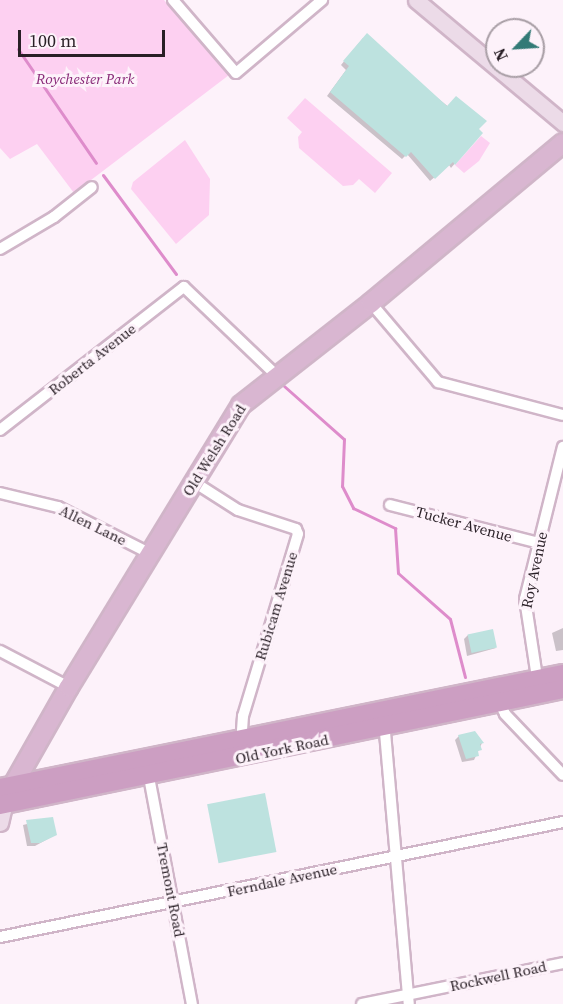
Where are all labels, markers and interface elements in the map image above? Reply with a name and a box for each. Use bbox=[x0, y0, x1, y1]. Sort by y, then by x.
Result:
scale bar bbox=[21, 18, 168, 56]
north arrow bbox=[485, 18, 545, 78]
text: 100 m bbox=[29, 28, 76, 53]
text: N bbox=[488, 45, 513, 65]
park label: Roychester Park bbox=[36, 70, 134, 88]
street label: Roberta Avenue bbox=[45, 319, 139, 399]
street label: Old Welsh Road bbox=[178, 401, 250, 499]
street label: Allen Lane bbox=[57, 501, 129, 549]
street label: Tucker Avenue bbox=[414, 502, 514, 546]
street label: Roy Avenue bbox=[517, 530, 551, 610]
street label: Rubicam Avenue bbox=[251, 550, 301, 662]
street label: Old York Road bbox=[234, 730, 330, 768]
street label: Tremont Road bbox=[153, 841, 189, 939]
street label: Ferndale Avenue bbox=[225, 860, 339, 900]
street label: Rockwell Road bbox=[448, 957, 548, 995]

